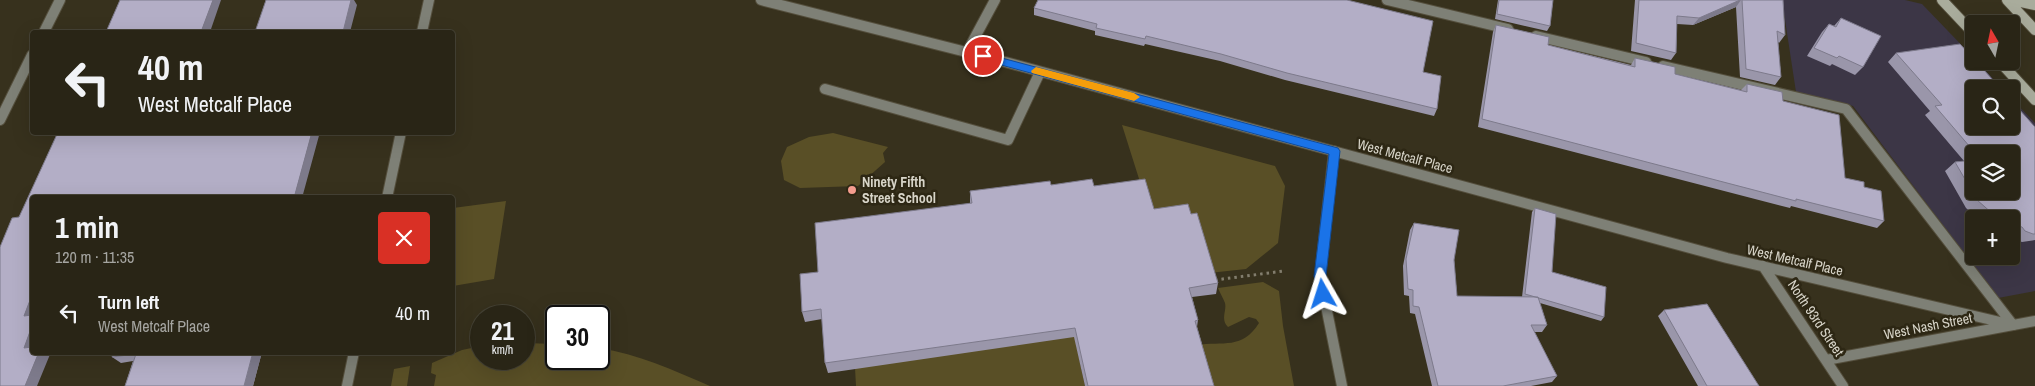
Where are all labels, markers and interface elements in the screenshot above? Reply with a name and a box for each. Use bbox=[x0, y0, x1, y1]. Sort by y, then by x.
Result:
north arrow bbox=[1965, 15, 2020, 70]
map controls bbox=[1965, 15, 2020, 265]
pin bbox=[962, 35, 1004, 77]
icon: arrive bbox=[969, 42, 997, 70]
text: 40 m bbox=[138, 44, 203, 91]
icon: left bbox=[55, 50, 120, 115]
button: search bbox=[1965, 80, 2020, 135]
text: West Metcalf Place bbox=[138, 89, 292, 119]
street label: West Metcalf Place bbox=[1355, 135, 1455, 177]
button: layers bbox=[1965, 145, 2020, 200]
place label: Ninety Fifth Street School bbox=[862, 173, 936, 207]
marker: Ninety Fifth Street School bbox=[846, 184, 858, 196]
text: 1 min bbox=[55, 207, 119, 247]
button: + bbox=[1965, 210, 2020, 265]
button: close bbox=[378, 212, 430, 264]
street label: West Metcalf Place bbox=[1745, 240, 1845, 280]
text: 120 m · 11:35 bbox=[55, 246, 134, 268]
position arrow bbox=[1296, 267, 1348, 319]
street label: North 93rd Street bbox=[1784, 276, 1848, 360]
text: Turn left bbox=[98, 289, 159, 315]
icon: left bbox=[55, 299, 83, 327]
text: 40 m bbox=[395, 300, 430, 326]
speed limit sign: 30 bbox=[545, 305, 610, 370]
street label: West Nash Street bbox=[1882, 309, 1974, 343]
text: 21 bbox=[491, 314, 514, 348]
text: West Metcalf Place bbox=[98, 315, 210, 337]
text: km/h bbox=[492, 342, 513, 358]

